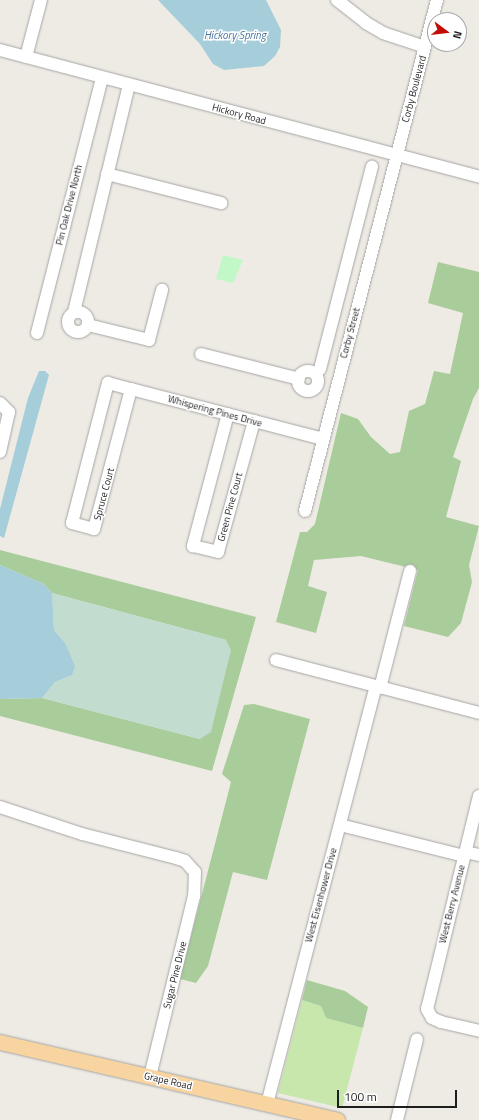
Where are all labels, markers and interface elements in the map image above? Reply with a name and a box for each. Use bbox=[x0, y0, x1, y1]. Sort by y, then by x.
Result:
north arrow bbox=[427, 12, 467, 52]
water label: Hickory Spring bbox=[204, 28, 266, 42]
text: N bbox=[449, 29, 466, 41]
street label: Corby Boulevard bbox=[399, 54, 429, 124]
street label: Hickory Road bbox=[211, 101, 267, 127]
street label: Pin Oak Drive North bbox=[53, 163, 85, 247]
street label: Corby Street bbox=[337, 306, 363, 360]
street label: Whispering Pines Drive bbox=[167, 393, 263, 429]
street label: Spruce Court bbox=[91, 466, 117, 522]
street label: Green Pine Court bbox=[215, 471, 245, 543]
street label: West Eisenhower Drive bbox=[303, 846, 339, 944]
street label: West Berry Avenue bbox=[436, 863, 468, 945]
street label: Sugar Pine Drive bbox=[161, 940, 189, 1010]
street label: Grape Road bbox=[143, 1070, 193, 1092]
scale bar bbox=[339, 1082, 459, 1108]
text: 100 m bbox=[344, 1087, 377, 1106]

